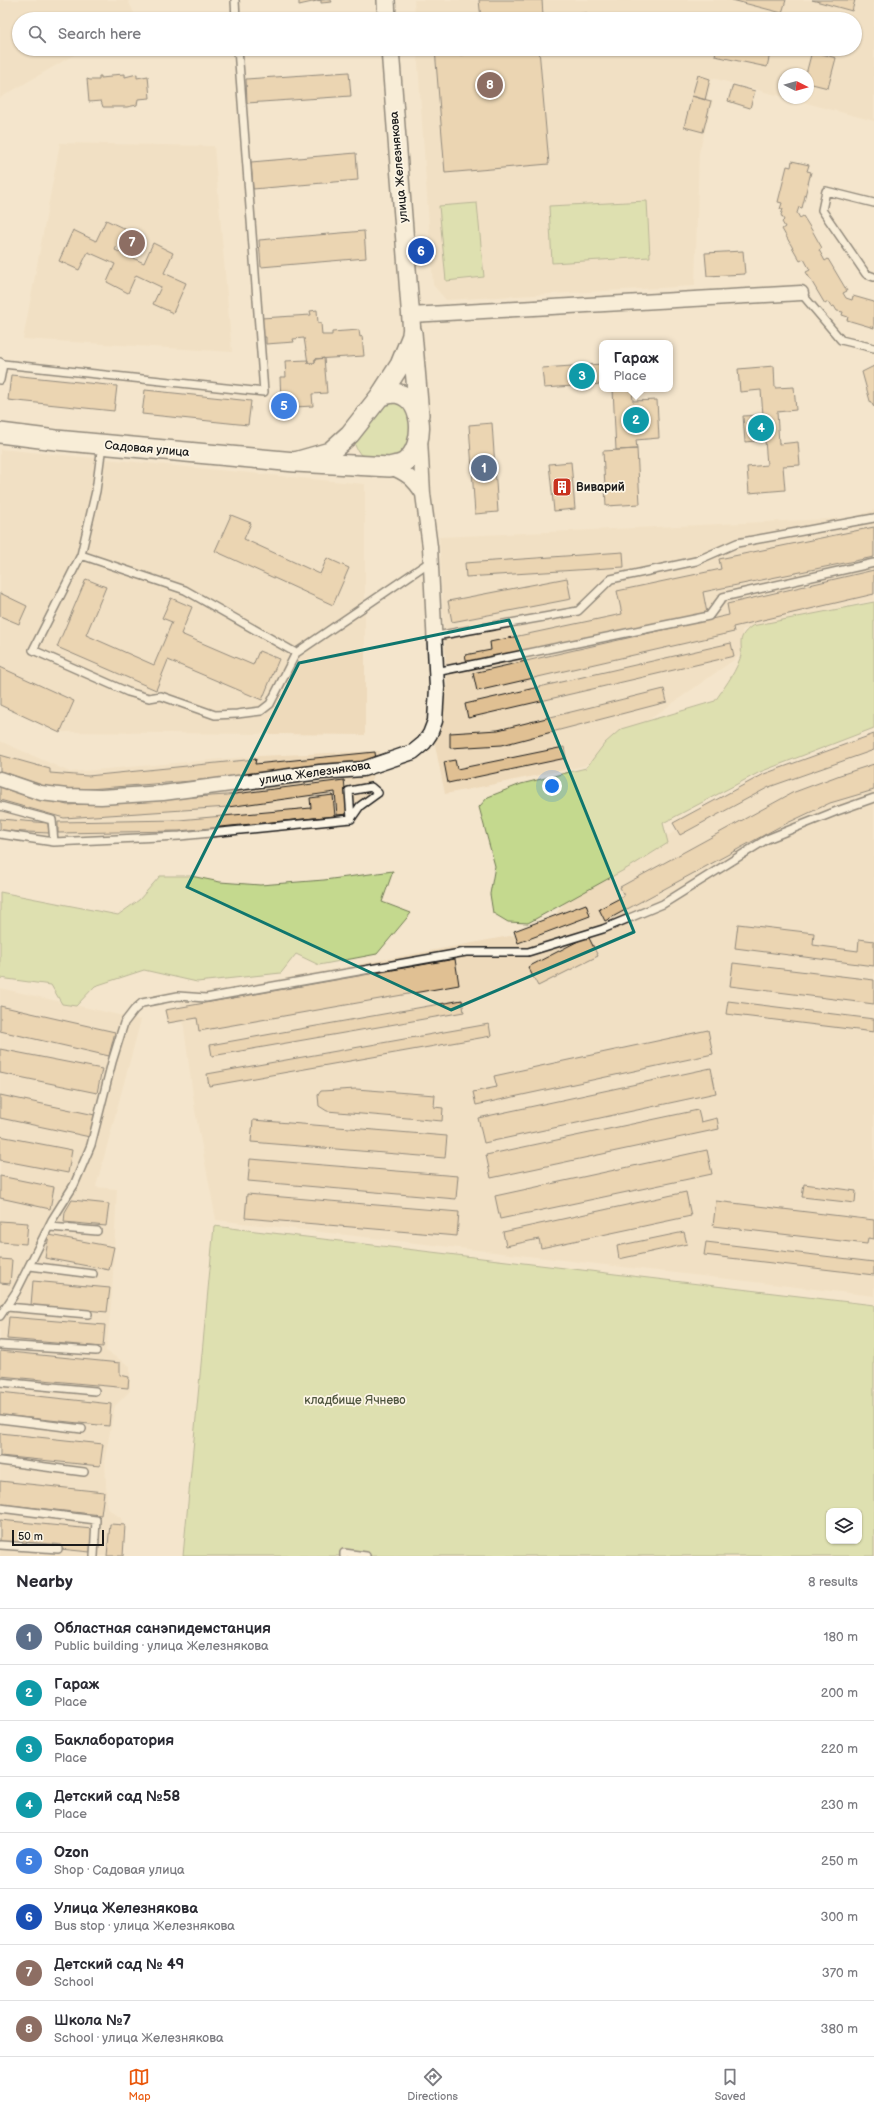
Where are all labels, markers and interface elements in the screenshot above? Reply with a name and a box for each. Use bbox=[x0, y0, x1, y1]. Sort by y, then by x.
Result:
search box bbox=[12, 12, 862, 56]
icon: search bbox=[26, 23, 48, 45]
text: Search here bbox=[58, 25, 141, 44]
north arrow bbox=[778, 68, 814, 104]
pin: 8 bbox=[477, 70, 503, 100]
street label: улица Железнякова bbox=[387, 110, 411, 224]
pin: 7 bbox=[119, 228, 145, 258]
pin: 6 bbox=[408, 236, 434, 266]
popup bbox=[599, 340, 673, 392]
text: Гараж bbox=[613, 349, 659, 368]
pin: 3 bbox=[569, 361, 595, 391]
text: Place bbox=[613, 368, 646, 384]
pin: 5 bbox=[271, 391, 297, 421]
pin: 2 bbox=[623, 405, 649, 435]
pin: 4 bbox=[748, 413, 774, 443]
street label: Садовая улица bbox=[104, 438, 190, 460]
pin: 1 bbox=[471, 453, 497, 483]
building icon: Виварий bbox=[551, 476, 573, 498]
place label: Виварий bbox=[576, 480, 625, 495]
street label: улица Железнякова bbox=[258, 758, 372, 788]
your location bbox=[542, 776, 562, 796]
park label: кладбище Ячнево bbox=[304, 1393, 406, 1408]
map controls bbox=[826, 1508, 862, 1544]
button: layers bbox=[826, 1508, 862, 1544]
scale bar bbox=[12, 1528, 104, 1547]
text: 50 m bbox=[18, 1530, 43, 1543]
text: Nearby bbox=[16, 1572, 73, 1592]
text: 8 results bbox=[808, 1574, 858, 1590]
text: Областная санэпидемстанция bbox=[54, 1619, 271, 1638]
text: 1 bbox=[26, 1629, 32, 1645]
text: 180 m bbox=[823, 1629, 858, 1645]
text: Public building · улица Железнякова bbox=[54, 1638, 269, 1654]
text: Гараж bbox=[54, 1675, 99, 1694]
text: 2 bbox=[25, 1685, 33, 1701]
text: 200 m bbox=[821, 1685, 858, 1701]
text: Place bbox=[54, 1694, 87, 1710]
text: Баклаборатория bbox=[54, 1731, 174, 1750]
text: 3 bbox=[25, 1741, 33, 1757]
text: 220 m bbox=[821, 1741, 858, 1757]
text: Place bbox=[54, 1750, 87, 1766]
text: Детский сад №58 bbox=[54, 1787, 180, 1806]
text: 4 bbox=[25, 1797, 33, 1813]
text: 230 m bbox=[821, 1797, 858, 1813]
text: Place bbox=[54, 1806, 87, 1822]
text: Ozon bbox=[54, 1843, 89, 1862]
text: 5 bbox=[25, 1853, 33, 1869]
text: 250 m bbox=[821, 1853, 858, 1869]
text: Shop · Садовая улица bbox=[54, 1862, 185, 1878]
text: Улица Железнякова bbox=[54, 1899, 198, 1918]
text: 6 bbox=[25, 1909, 33, 1925]
text: 300 m bbox=[820, 1909, 858, 1925]
text: Bus stop · улица Железнякова bbox=[54, 1918, 235, 1934]
text: Детский сад № 49 bbox=[54, 1955, 184, 1974]
text: 7 bbox=[25, 1965, 33, 1981]
text: 370 m bbox=[822, 1965, 858, 1981]
text: School bbox=[54, 1974, 94, 1990]
text: Школа №7 bbox=[54, 2011, 131, 2030]
text: 8 bbox=[25, 2021, 33, 2037]
text: 380 m bbox=[821, 2021, 858, 2037]
text: School · улица Железнякова bbox=[54, 2030, 224, 2046]
tab: Map bbox=[128, 2066, 151, 2103]
tab: Directions bbox=[407, 2066, 458, 2103]
tab: Saved bbox=[715, 2066, 746, 2103]

